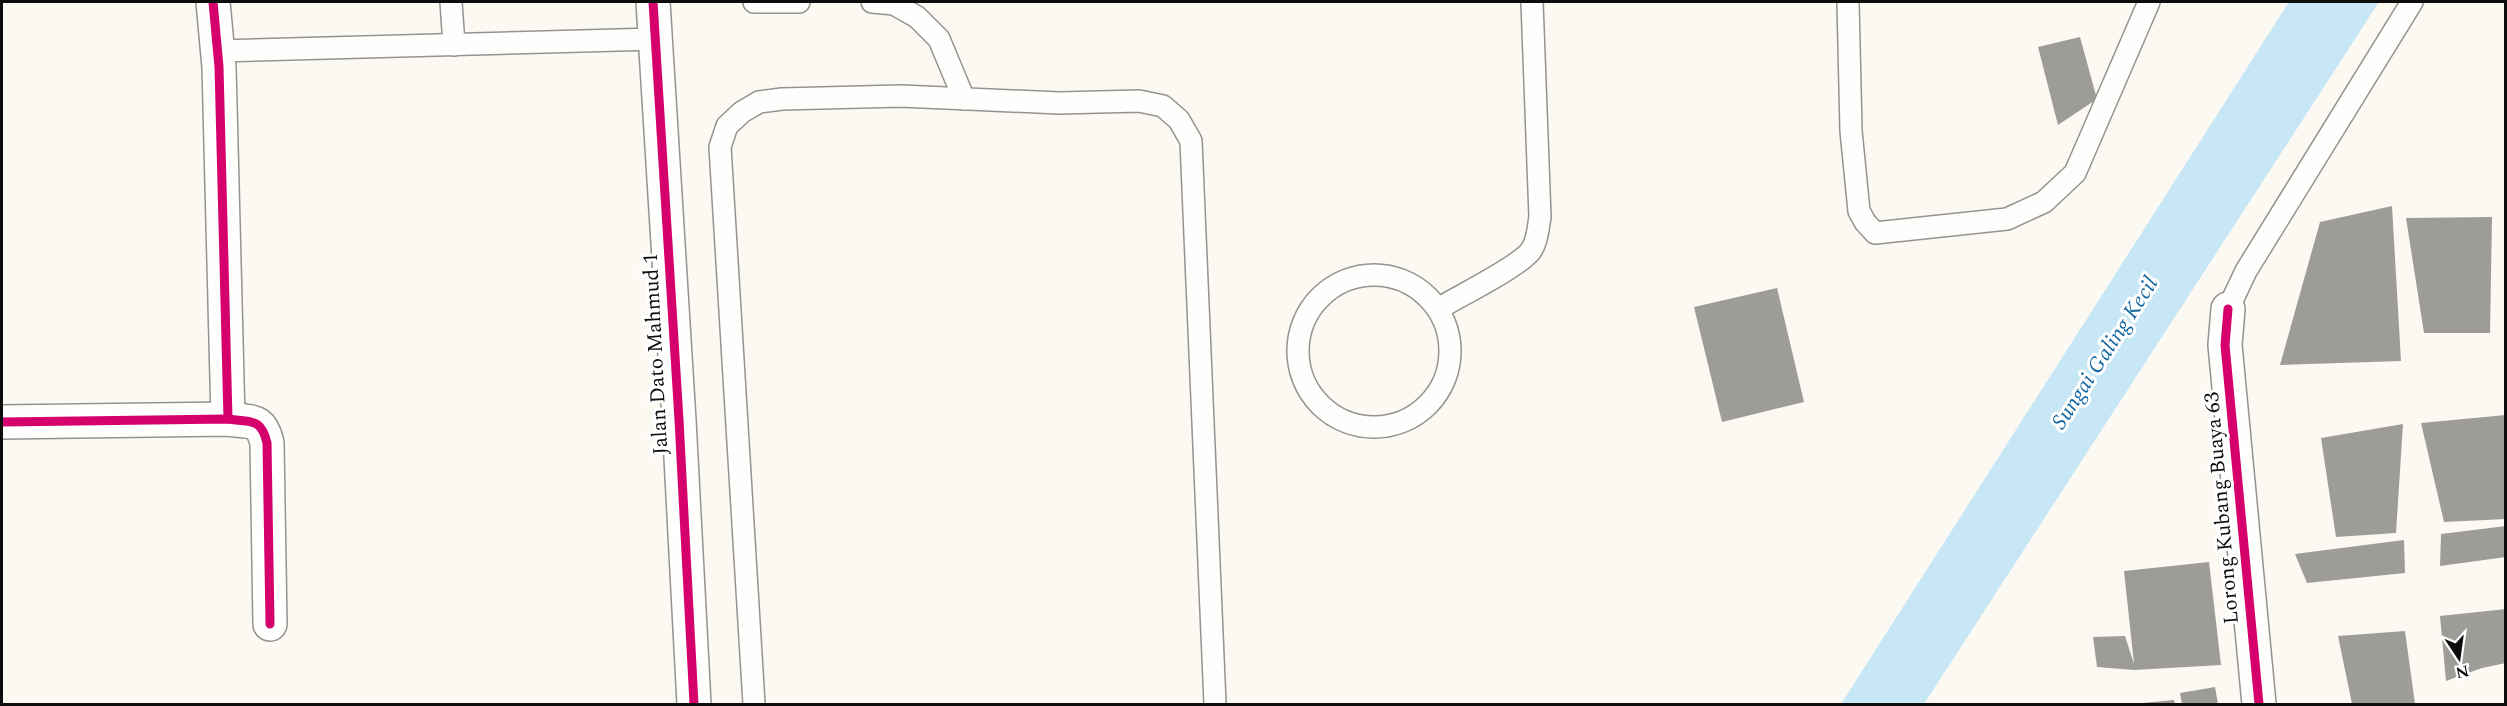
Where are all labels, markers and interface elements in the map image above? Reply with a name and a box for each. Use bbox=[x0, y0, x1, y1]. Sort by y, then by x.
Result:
street label: Jalan Dato Mahmud 1 bbox=[635, 252, 677, 456]
water label: Sungai Galing Kecil bbox=[2043, 270, 2167, 436]
street label: Lorong Kubang Buaya 63 bbox=[2196, 390, 2248, 625]
north arrow bbox=[2429, 628, 2489, 688]
text: N bbox=[2453, 658, 2471, 685]

